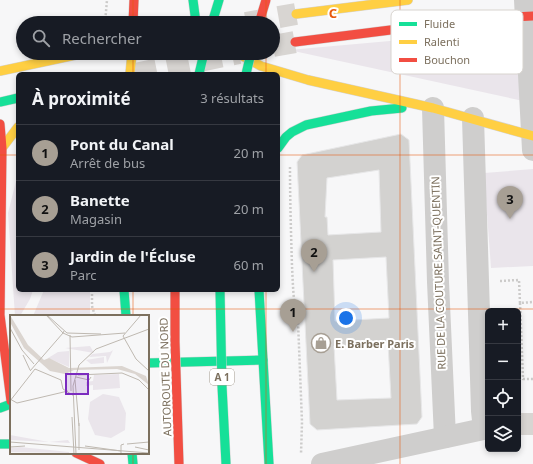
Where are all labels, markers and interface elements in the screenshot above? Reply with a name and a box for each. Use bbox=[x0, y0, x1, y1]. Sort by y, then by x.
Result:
text: C bbox=[329, 4, 337, 22]
legend bbox=[391, 10, 523, 74]
search box bbox=[16, 16, 280, 60]
text: Fluide bbox=[424, 16, 455, 31]
icon: search bbox=[30, 27, 52, 49]
text: Rechercher bbox=[62, 28, 142, 48]
text: Ralenti bbox=[424, 34, 460, 49]
text: Bouchon bbox=[424, 52, 470, 67]
text: À proximité bbox=[32, 87, 131, 110]
text: 3 résultats bbox=[200, 89, 264, 107]
text: Pont du Canal bbox=[70, 134, 174, 154]
text: 1 bbox=[41, 144, 49, 162]
text: 20 m bbox=[234, 144, 264, 162]
text: Arrêt de bus bbox=[70, 154, 145, 172]
street label: RUE DE LA COUTURE SAINT-QUENTIN bbox=[427, 176, 449, 370]
pin: 3 bbox=[497, 186, 523, 219]
text: Banette bbox=[70, 190, 130, 210]
text: 2 bbox=[41, 200, 49, 218]
text: 20 m bbox=[234, 200, 264, 218]
text: Magasin bbox=[70, 210, 122, 228]
pin: 2 bbox=[301, 239, 327, 272]
text: Jardin de l'Écluse bbox=[70, 246, 196, 266]
text: 3 bbox=[41, 256, 49, 274]
text: 60 m bbox=[234, 256, 264, 274]
text: Parc bbox=[70, 266, 97, 284]
pin: 1 bbox=[280, 299, 306, 332]
your location bbox=[336, 308, 356, 328]
map controls bbox=[485, 308, 521, 452]
button: + bbox=[485, 308, 521, 344]
inset map bbox=[10, 315, 149, 454]
street label: AUTOROUTE DU NORD bbox=[155, 317, 175, 437]
shop icon: E. Barber Paris bbox=[310, 332, 332, 354]
place label: E. Barber Paris bbox=[335, 336, 415, 351]
button: − bbox=[485, 344, 521, 380]
road number: A 1 bbox=[210, 369, 234, 385]
button: locate bbox=[485, 380, 521, 416]
button: layers bbox=[485, 416, 521, 452]

